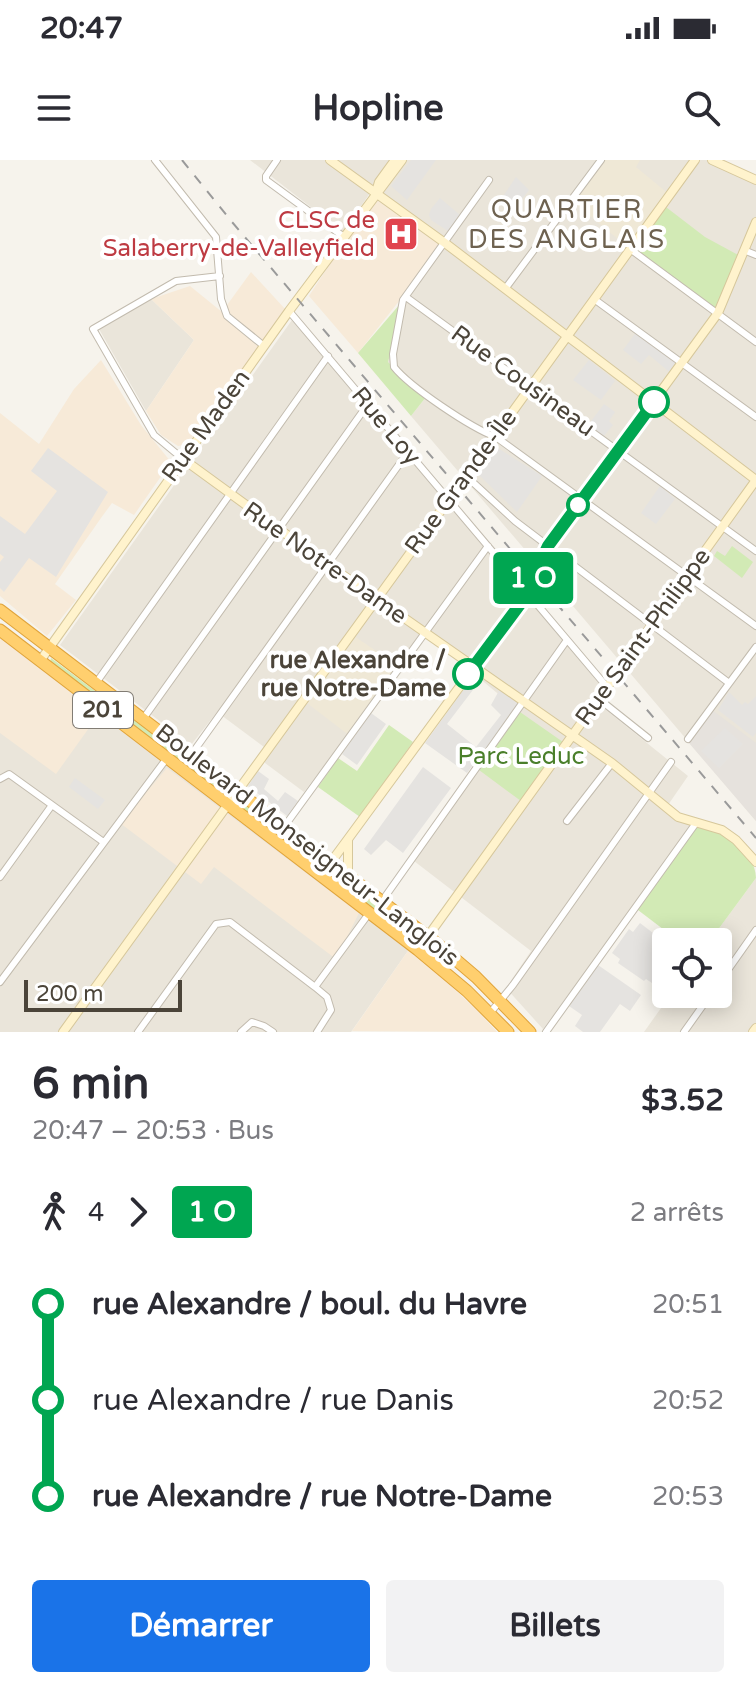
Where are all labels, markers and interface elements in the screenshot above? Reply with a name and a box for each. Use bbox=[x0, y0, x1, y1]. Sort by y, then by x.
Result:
text: 20:47 bbox=[40, 10, 123, 47]
icon: menu bbox=[32, 86, 76, 130]
icon: search bbox=[680, 86, 724, 130]
text: Hopline bbox=[312, 87, 444, 130]
district label: QUARTIER DES ANGLAIS bbox=[468, 194, 666, 255]
place label: CLSC de Salaberry-de-Valleyfield bbox=[103, 206, 375, 263]
hospital icon: CLSC de Salaberry-de-Valleyfield bbox=[382, 215, 420, 253]
street label: Rue Cousineau bbox=[445, 319, 601, 443]
street label: Rue Maden bbox=[156, 364, 256, 488]
street label: Rue Loy bbox=[345, 381, 427, 471]
unlabelled marker bbox=[639, 387, 669, 417]
street label: Rue Grande-Île bbox=[399, 404, 523, 560]
unlabelled marker bbox=[567, 494, 589, 516]
street label: Rue Notre-Dame bbox=[238, 496, 412, 630]
street label: Rue Saint-Philippe bbox=[569, 543, 717, 731]
line badge: 1 O bbox=[487, 552, 579, 604]
text: 1 O bbox=[509, 561, 557, 595]
place label: rue Alexandre / rue Notre-Dame bbox=[261, 646, 446, 703]
marker: rue Alexandre / rue Notre-Dame bbox=[453, 659, 483, 689]
road number: 201 bbox=[73, 692, 133, 728]
street label: Boulevard Monseigneur-Langlois bbox=[150, 718, 464, 972]
park label: Parc Leduc bbox=[458, 742, 584, 771]
map controls bbox=[652, 928, 732, 1008]
button: locate bbox=[652, 928, 732, 1008]
scale bar bbox=[24, 976, 182, 1012]
text: 200 m bbox=[36, 981, 103, 1007]
text: 6 min bbox=[32, 1058, 149, 1111]
text: $3.52 bbox=[641, 1082, 724, 1119]
text: 20:47 – 20:53 · Bus bbox=[32, 1115, 274, 1146]
icon: walk bbox=[32, 1190, 76, 1234]
icon: forward bbox=[116, 1190, 160, 1234]
text: 1 O bbox=[188, 1195, 236, 1229]
text: 4 bbox=[88, 1197, 104, 1228]
text: 2 arrêts bbox=[630, 1197, 724, 1228]
text: rue Alexandre / boul. du Havre bbox=[92, 1286, 527, 1323]
text: 20:51 bbox=[652, 1289, 724, 1320]
text: rue Alexandre / rue Danis bbox=[92, 1382, 454, 1419]
text: 20:52 bbox=[652, 1385, 724, 1416]
text: rue Alexandre / rue Notre-Dame bbox=[92, 1478, 552, 1515]
text: 20:53 bbox=[652, 1481, 724, 1512]
button: Démarrer bbox=[32, 1580, 370, 1672]
button: Billets bbox=[386, 1580, 724, 1672]

